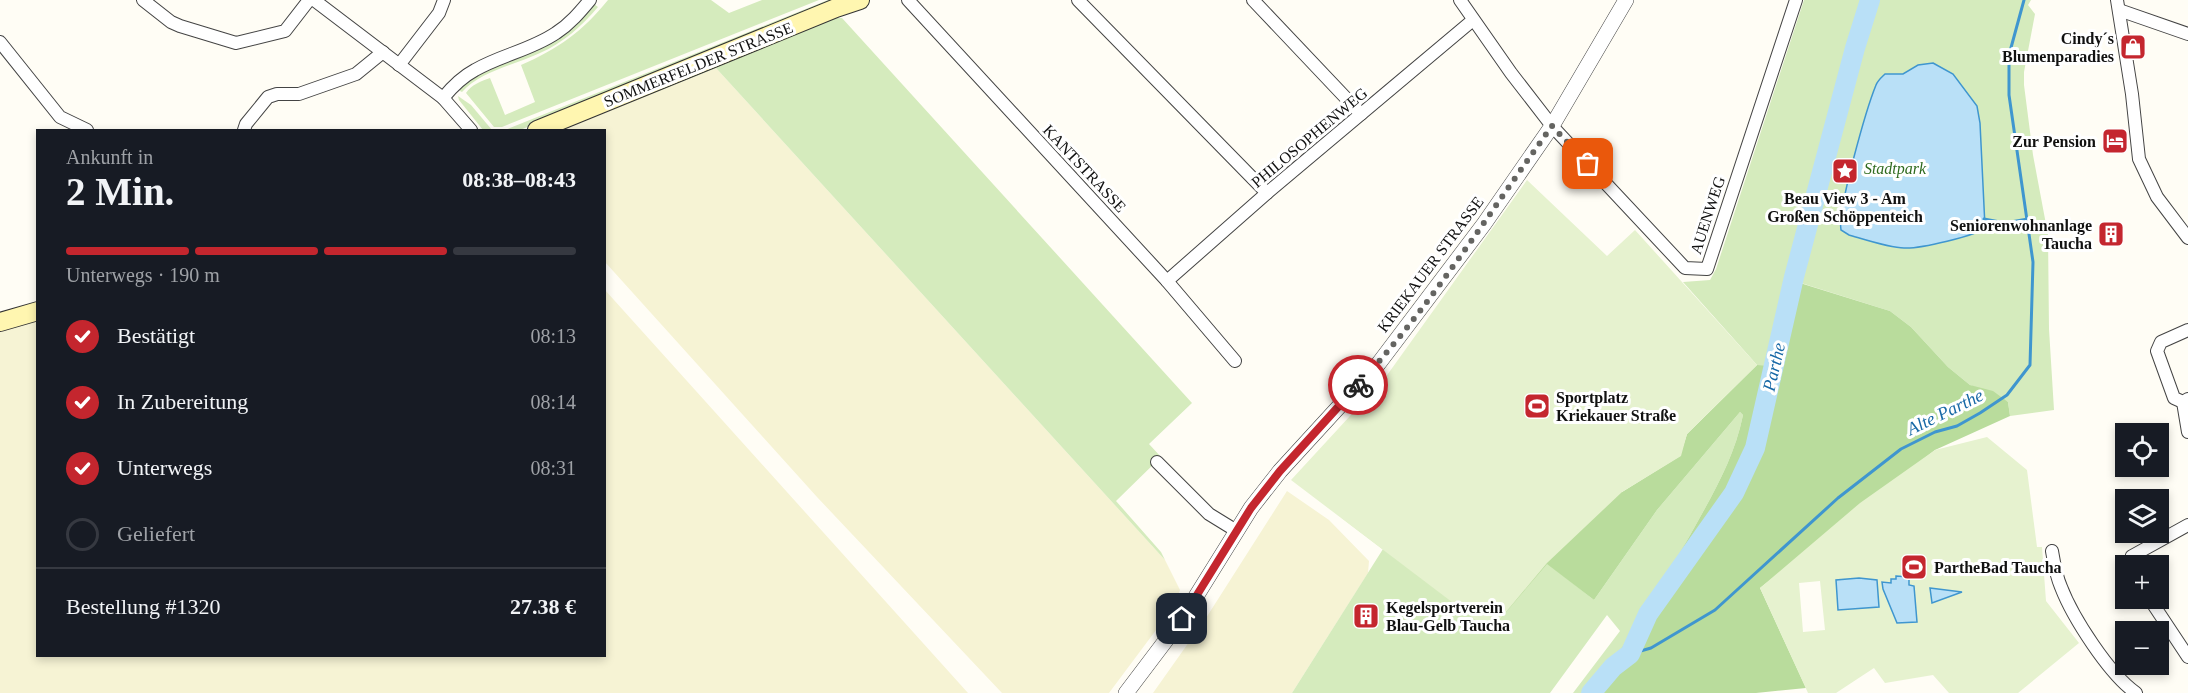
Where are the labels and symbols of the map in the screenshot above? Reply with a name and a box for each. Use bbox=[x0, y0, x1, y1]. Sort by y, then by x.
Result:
street label: SOMMERFELDER STRASSE bbox=[601, 19, 795, 110]
place label: Cindy´s Blumenparadies bbox=[2002, 30, 2114, 66]
shop icon: Cindy´s Blumenparadies bbox=[2118, 32, 2148, 62]
street label: PHILOSOPHENWEG bbox=[1248, 84, 1371, 191]
street label: KANTSTRASSE bbox=[1040, 121, 1129, 215]
hotel icon: Zur Pension bbox=[2100, 126, 2130, 156]
place label: Zur Pension bbox=[2012, 133, 2096, 150]
pin bbox=[1562, 138, 1613, 189]
place icon: Beau View 3 - Am Großen Schöppenteich bbox=[1830, 156, 1860, 186]
park label: Stadtpark bbox=[1864, 160, 1927, 178]
street label: AUENWEG bbox=[1687, 174, 1728, 256]
place label: Beau View 3 - Am Großen Schöppenteich bbox=[1767, 190, 1923, 226]
street label: KRIEKAUER STRASSE bbox=[1374, 193, 1487, 335]
place label: Seniorenwohnanlage Taucha bbox=[1950, 217, 2092, 252]
building icon: Seniorenwohnanlage Taucha bbox=[2096, 219, 2126, 249]
water label: Parthe bbox=[1759, 341, 1789, 394]
courier bbox=[1328, 355, 1388, 415]
water label: Alte Parthe bbox=[1903, 385, 1986, 440]
place label: Sportplatz Kriekauer Straße bbox=[1556, 389, 1676, 424]
sports icon: Sportplatz Kriekauer Straße bbox=[1522, 391, 1552, 421]
sports icon: PartheBad Taucha bbox=[1899, 552, 1929, 582]
place label: PartheBad Taucha bbox=[1934, 559, 2062, 576]
pin bbox=[1156, 593, 1207, 644]
place label: Kegelsportverein Blau-Gelb Taucha bbox=[1386, 599, 1510, 634]
building icon: Kegelsportverein Blau-Gelb Taucha bbox=[1351, 601, 1381, 631]

